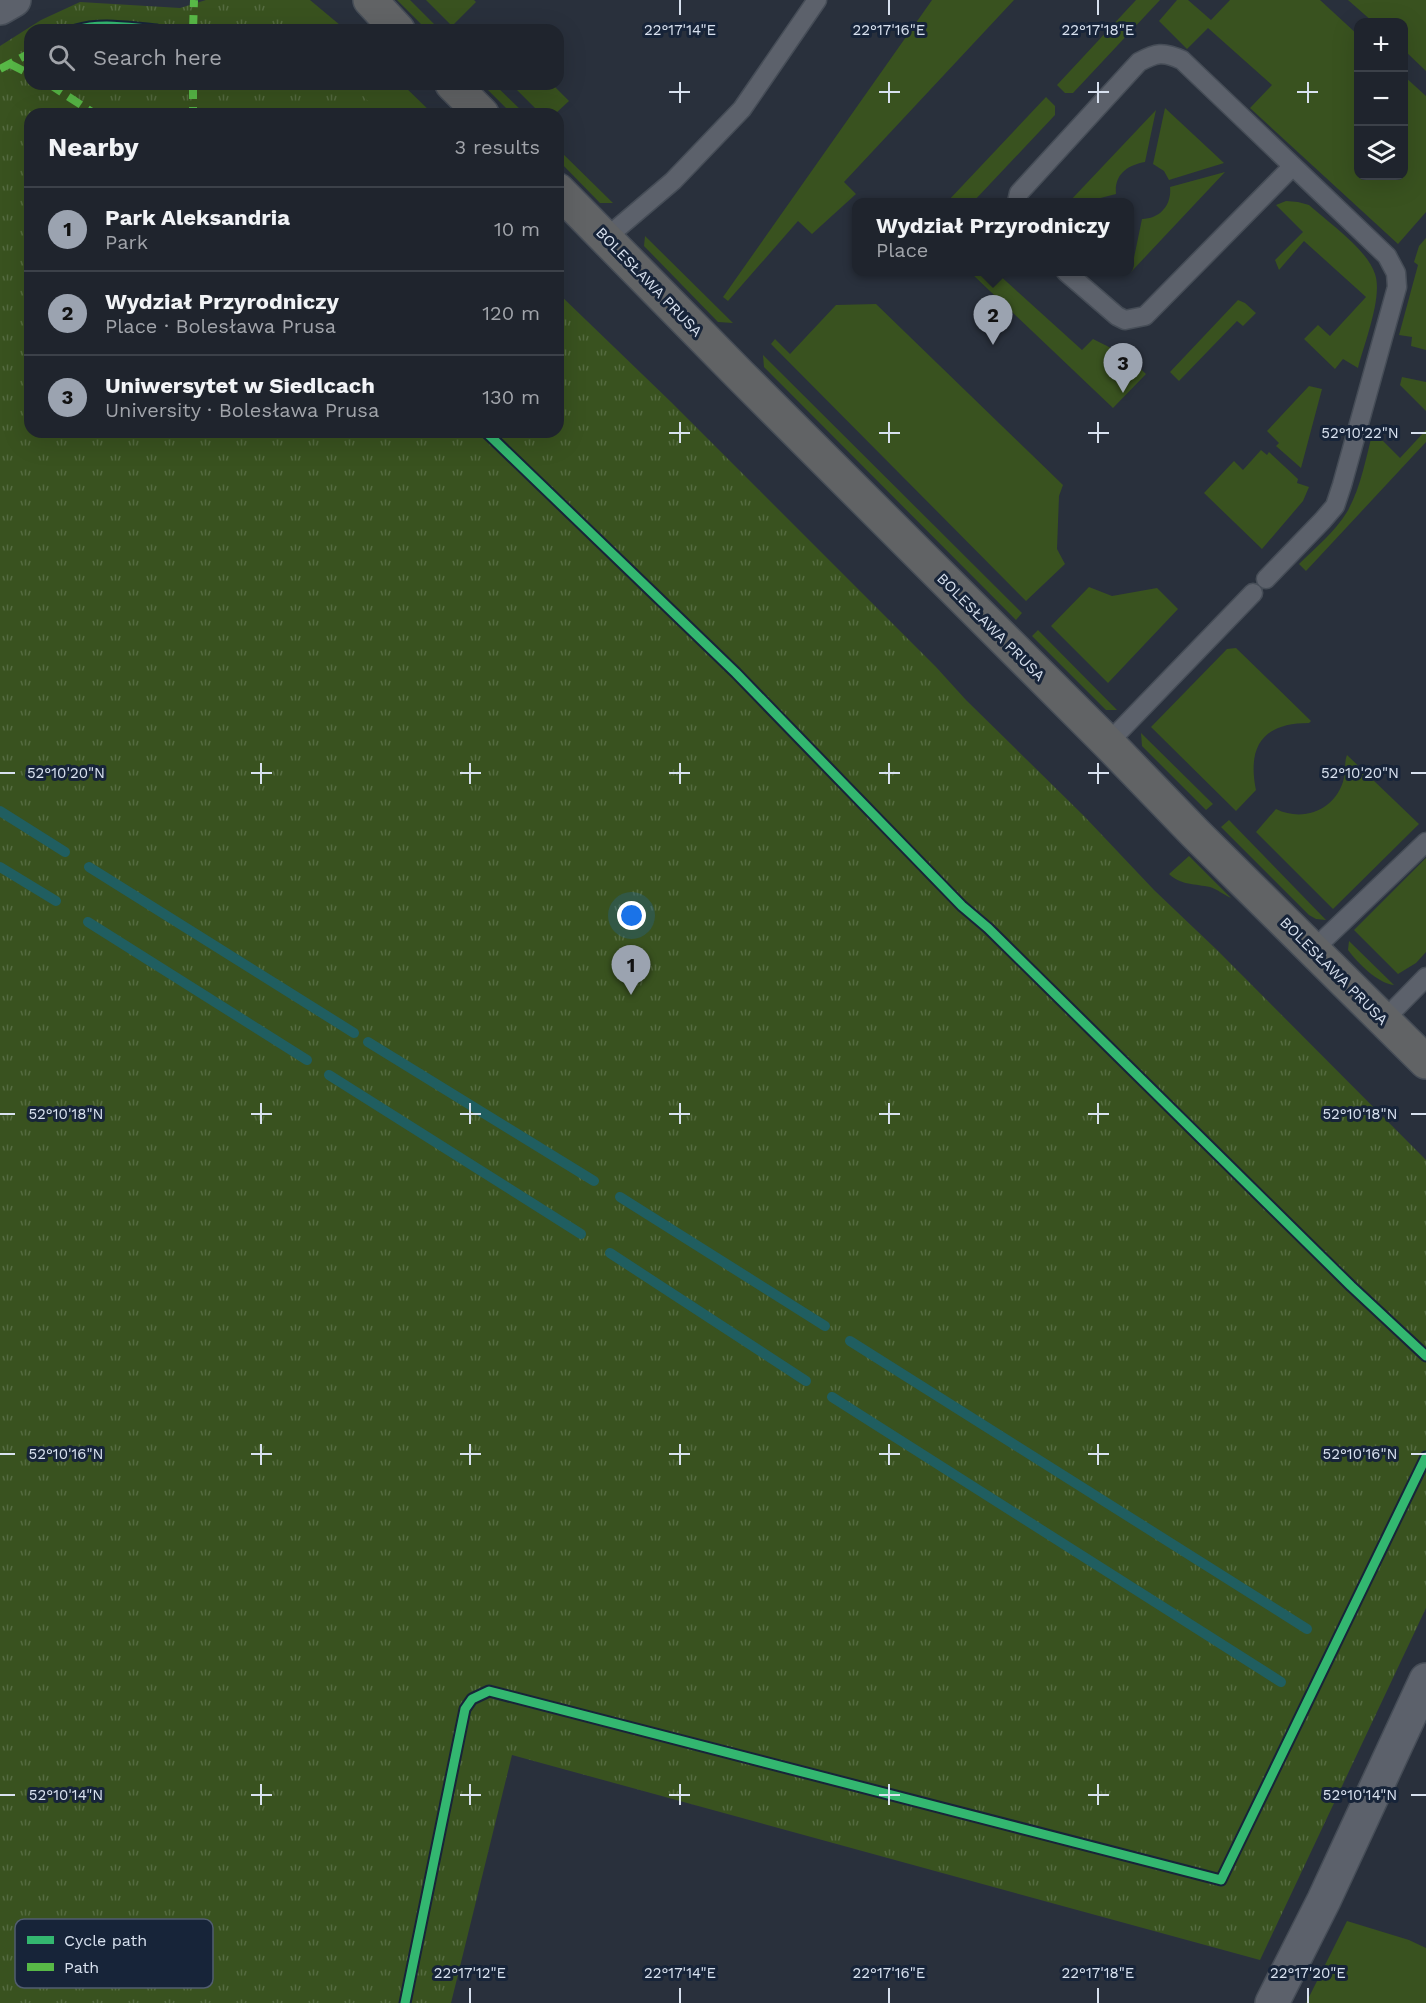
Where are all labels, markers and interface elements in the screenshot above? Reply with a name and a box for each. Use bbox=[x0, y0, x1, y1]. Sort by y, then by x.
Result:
map controls bbox=[1354, 18, 1408, 180]
button: + bbox=[1354, 18, 1408, 72]
text: 22°17'14"E bbox=[644, 21, 716, 39]
text: 22°17'16"E bbox=[853, 21, 925, 39]
text: 22°17'18"E bbox=[1062, 21, 1134, 39]
search box bbox=[24, 24, 564, 90]
icon: search bbox=[45, 41, 78, 74]
text: Search here bbox=[93, 45, 222, 70]
button: − bbox=[1354, 72, 1408, 126]
button: layers bbox=[1354, 126, 1408, 180]
text: Nearby bbox=[48, 132, 139, 162]
text: 3 results bbox=[455, 135, 540, 159]
popup bbox=[852, 198, 1134, 276]
text: Park Aleksandria bbox=[105, 205, 290, 230]
text: Wydział Przyrodniczy bbox=[876, 213, 1110, 238]
text: 1 bbox=[63, 217, 72, 241]
text: 10 m bbox=[494, 217, 540, 241]
street label: BOLESŁAWA PRUSA bbox=[592, 224, 706, 341]
text: Park bbox=[105, 230, 148, 254]
text: Place bbox=[876, 238, 928, 262]
text: Wydział Przyrodniczy bbox=[105, 289, 339, 314]
pin: 2 bbox=[974, 296, 1012, 345]
text: 2 bbox=[62, 301, 73, 325]
text: 120 m bbox=[482, 301, 540, 325]
text: Place · Bolesława Prusa bbox=[105, 314, 336, 338]
pin: 3 bbox=[1104, 344, 1142, 393]
text: Uniwersytet w Siedlcach bbox=[105, 373, 375, 398]
text: 3 bbox=[62, 385, 73, 409]
text: 130 m bbox=[482, 385, 540, 409]
text: University · Bolesława Prusa bbox=[105, 398, 379, 422]
text: 52°10'22"N bbox=[1321, 424, 1399, 442]
street label: BOLESŁAWA PRUSA bbox=[933, 569, 1049, 685]
text: 52°10'20"N bbox=[27, 764, 105, 782]
text: 52°10'20"N bbox=[1321, 764, 1399, 782]
your location bbox=[617, 901, 646, 930]
street label: BOLESŁAWA PRUSA bbox=[1276, 913, 1392, 1029]
pin: 1 bbox=[612, 946, 650, 995]
text: 52°10'18"N bbox=[28, 1105, 104, 1123]
text: 52°10'18"N bbox=[1322, 1105, 1398, 1123]
text: 52°10'16"N bbox=[28, 1445, 104, 1463]
text: 52°10'16"N bbox=[1322, 1445, 1398, 1463]
text: 52°10'14"N bbox=[29, 1786, 103, 1804]
text: 52°10'14"N bbox=[1323, 1786, 1397, 1804]
legend bbox=[15, 1919, 213, 1988]
text: Cycle path bbox=[64, 1931, 147, 1950]
text: Path bbox=[64, 1958, 99, 1977]
text: 22°17'12"E bbox=[434, 1964, 506, 1982]
text: 22°17'14"E bbox=[644, 1964, 716, 1982]
text: 22°17'16"E bbox=[853, 1964, 925, 1982]
text: 22°17'18"E bbox=[1062, 1964, 1134, 1982]
text: 22°17'20"E bbox=[1270, 1964, 1346, 1982]

